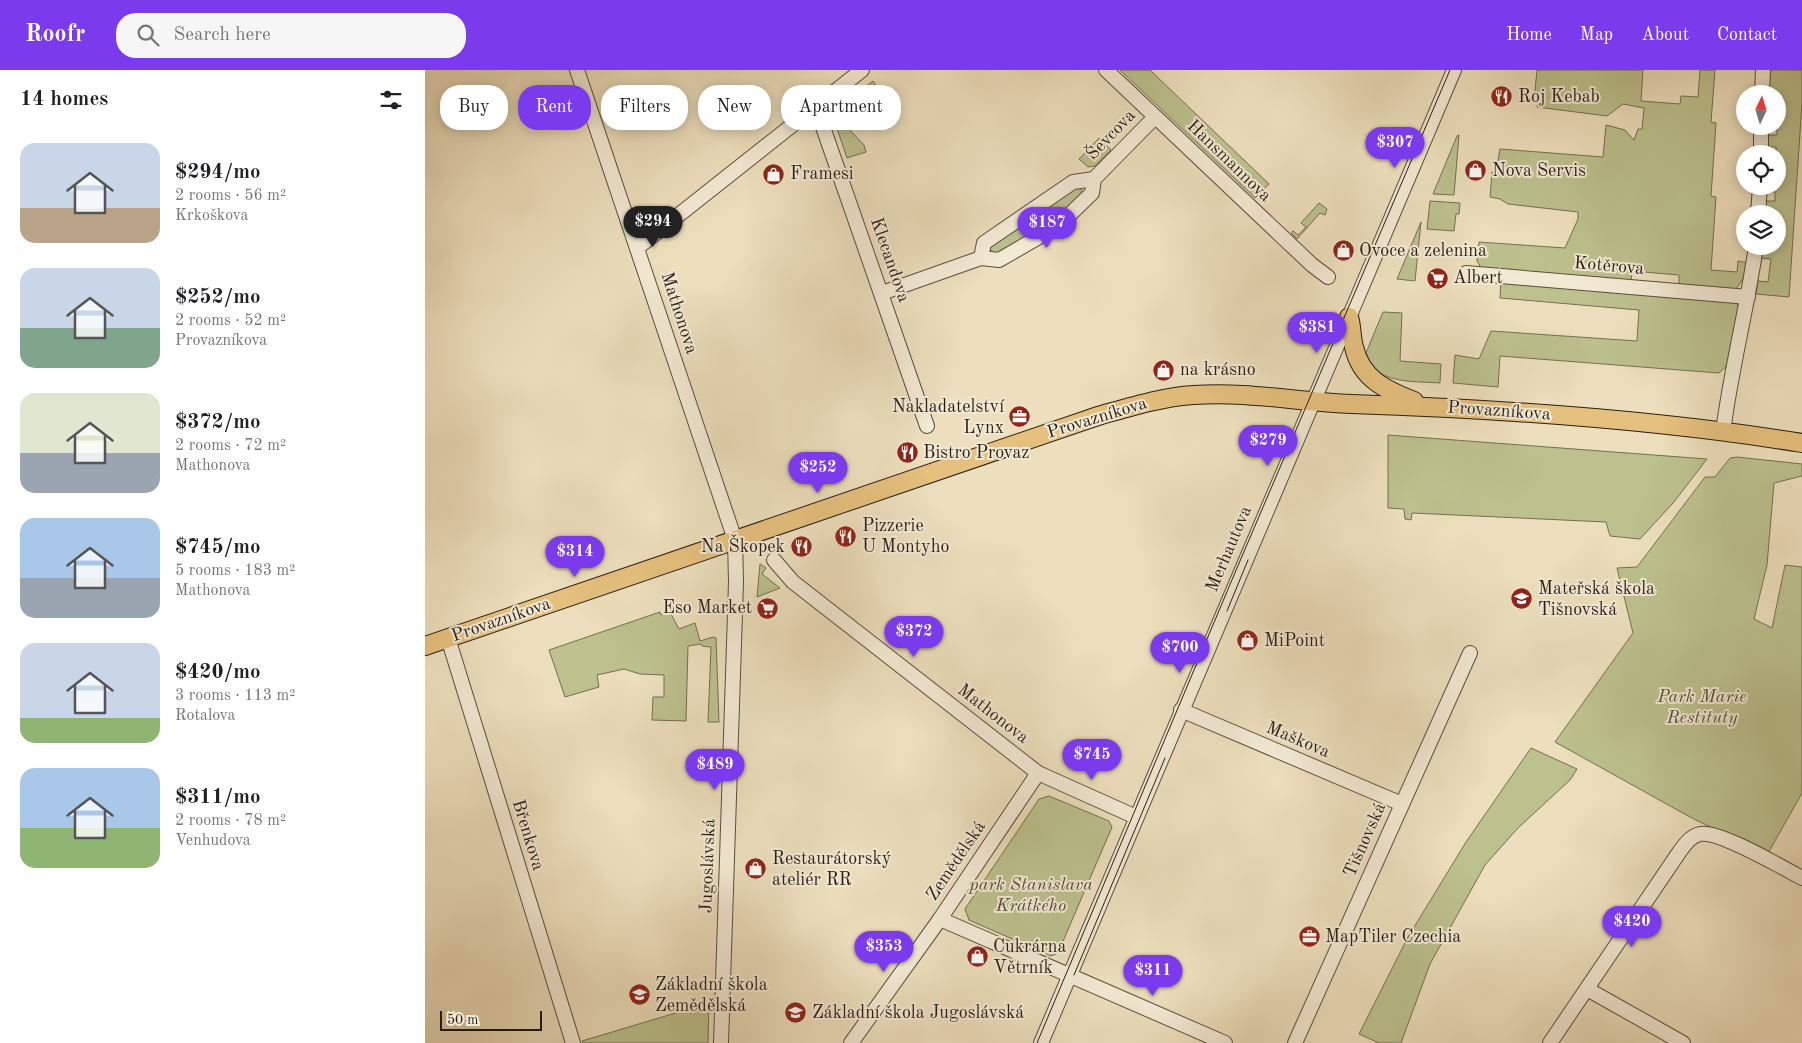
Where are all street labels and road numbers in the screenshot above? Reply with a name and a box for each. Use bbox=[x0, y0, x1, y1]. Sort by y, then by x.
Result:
street label: Ševcova bbox=[1079, 103, 1139, 164]
street label: Hansmannova bbox=[1183, 117, 1275, 205]
street label: Klecandova bbox=[867, 215, 913, 305]
street label: Kotěrova bbox=[1573, 254, 1645, 278]
street label: Mathonova bbox=[657, 270, 701, 356]
street label: Provazníkova bbox=[1045, 394, 1149, 442]
street label: Provazníkova bbox=[1447, 398, 1551, 424]
street label: Merhautova bbox=[1203, 503, 1255, 595]
street label: Provazníkova bbox=[449, 595, 553, 645]
street label: Mathonova bbox=[954, 681, 1032, 747]
street label: Maškova bbox=[1264, 719, 1333, 761]
street label: Břenkova bbox=[509, 797, 547, 873]
street label: Tišnovská bbox=[1341, 800, 1389, 880]
street label: Jugoslávská bbox=[697, 818, 719, 914]
street label: Zemědělská bbox=[923, 818, 989, 904]

